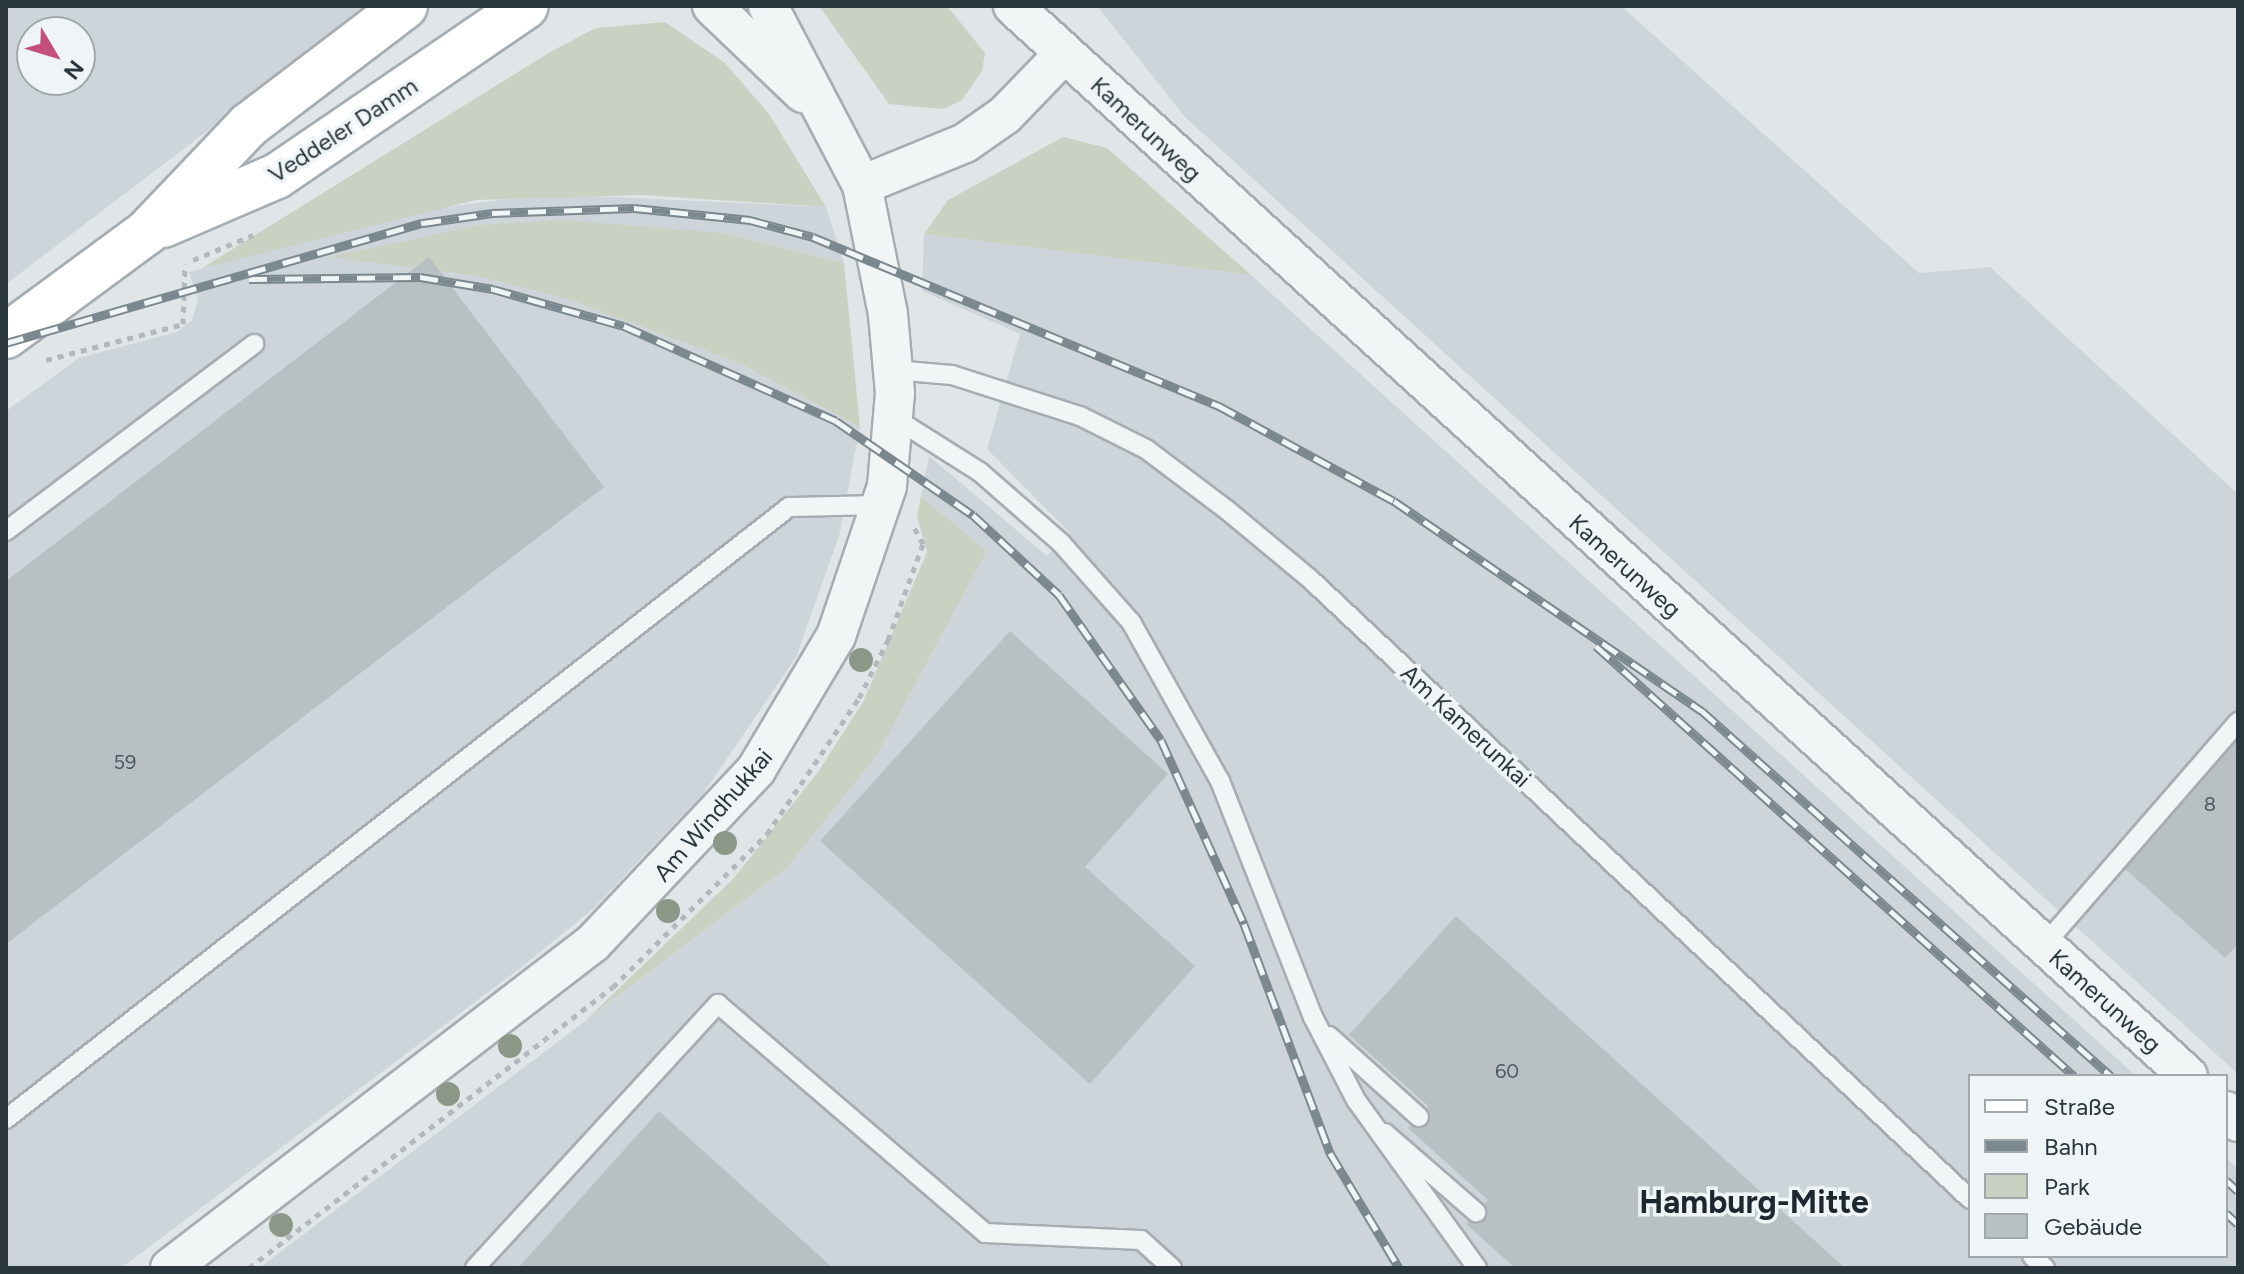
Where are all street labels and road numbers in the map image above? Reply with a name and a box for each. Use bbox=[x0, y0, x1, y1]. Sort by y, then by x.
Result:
street label: Veddeler Damm bbox=[263, 71, 423, 189]
street label: Kamerunweg bbox=[1085, 71, 1207, 187]
street label: Kamerunweg bbox=[1563, 508, 1687, 624]
street label: Am Kamerunkai bbox=[1395, 659, 1537, 793]
street label: Am Windhukkai bbox=[648, 743, 778, 887]
street label: Kamerunweg bbox=[2043, 943, 2167, 1059]

